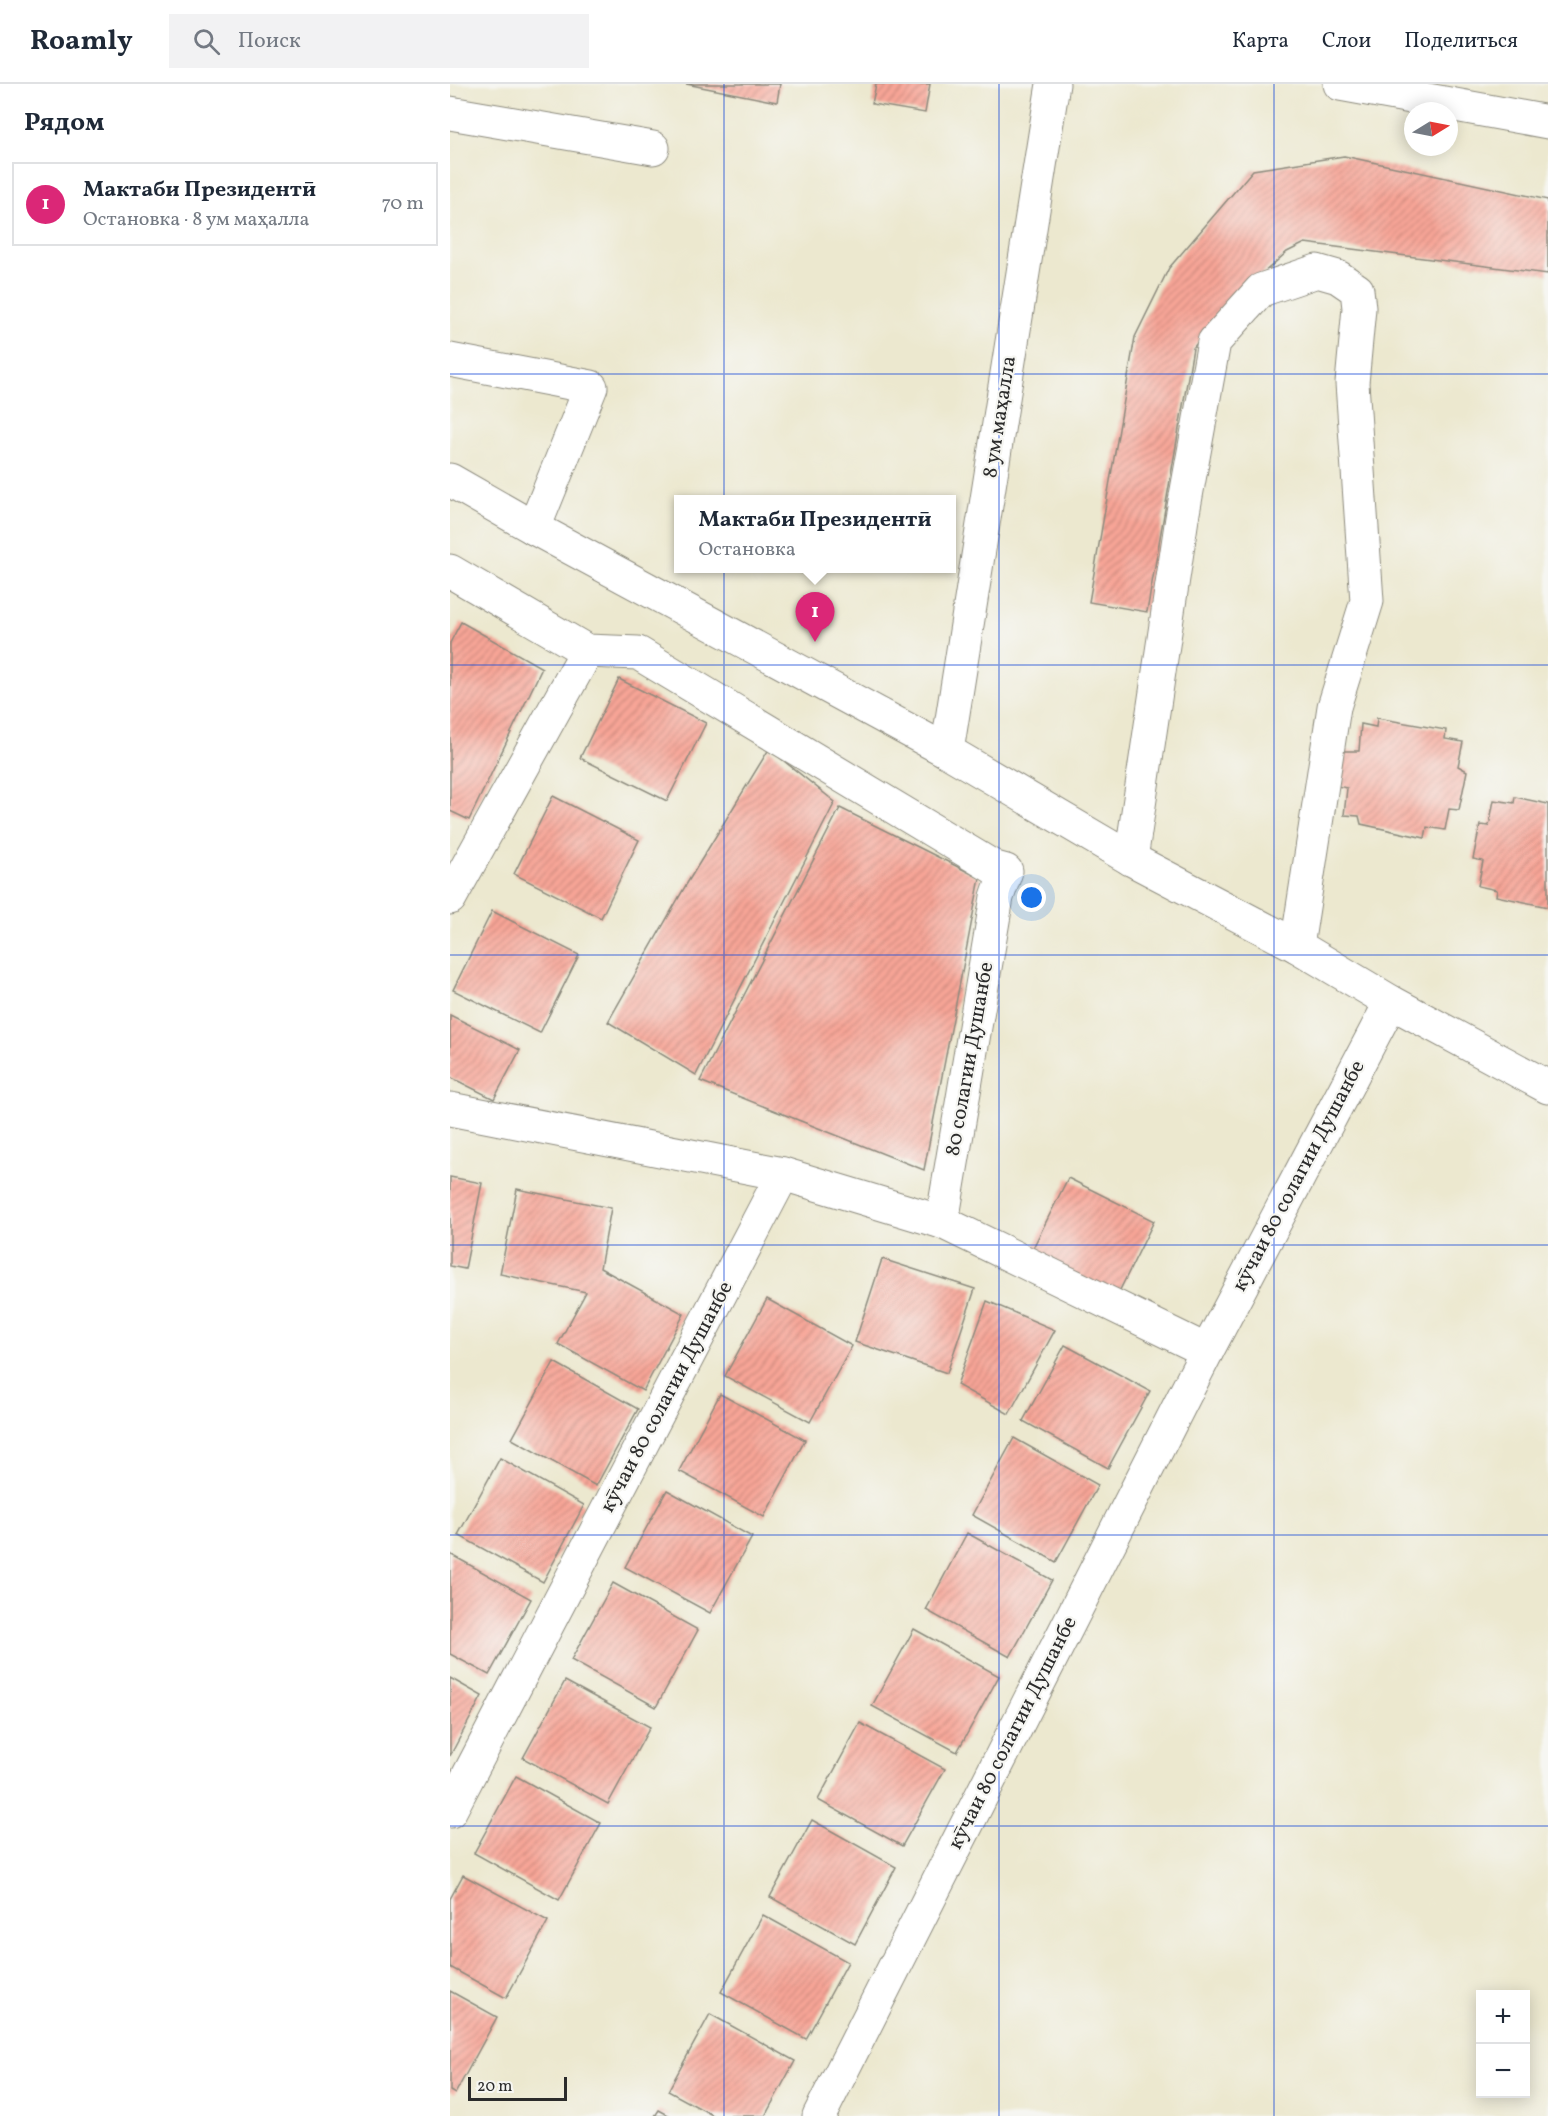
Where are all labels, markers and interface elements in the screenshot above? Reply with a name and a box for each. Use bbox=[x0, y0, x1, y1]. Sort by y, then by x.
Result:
search box bbox=[169, 14, 589, 68]
text: Roamly bbox=[30, 22, 133, 61]
icon: search bbox=[190, 25, 223, 58]
text: Поиск bbox=[238, 26, 301, 57]
text: Карта bbox=[1232, 27, 1289, 56]
text: Слои bbox=[1322, 27, 1371, 56]
text: Поделиться bbox=[1404, 27, 1518, 56]
north arrow bbox=[1404, 102, 1458, 156]
text: Рядом bbox=[24, 105, 104, 141]
text: Мактаби Президентӣ bbox=[83, 175, 316, 206]
text: 1 bbox=[41, 190, 50, 218]
text: 70 m bbox=[381, 190, 424, 218]
text: Остановка · 8 ум маҳалла bbox=[83, 206, 309, 234]
street label: 8 ум маҳалла bbox=[976, 354, 1024, 480]
popup bbox=[674, 495, 956, 573]
text: Мактаби Президентӣ bbox=[698, 505, 932, 536]
text: Остановка bbox=[698, 536, 796, 564]
pin: 1 bbox=[796, 592, 835, 642]
your location bbox=[1017, 883, 1046, 912]
street label: 80 солагии Душанбе bbox=[939, 960, 1001, 1158]
street label: кӯчаи 80 солагии Душанбе bbox=[1226, 1055, 1372, 1297]
street label: кӯчаи 80 солагии Душанбе bbox=[594, 1276, 740, 1518]
street label: кӯчаи 80 солагии Душанбе bbox=[942, 1611, 1085, 1855]
map controls bbox=[1476, 1990, 1530, 2098]
button: + bbox=[1476, 1990, 1530, 2044]
button: − bbox=[1476, 2044, 1530, 2098]
scale bar bbox=[468, 2074, 567, 2102]
text: 20 m bbox=[477, 2076, 512, 2098]

